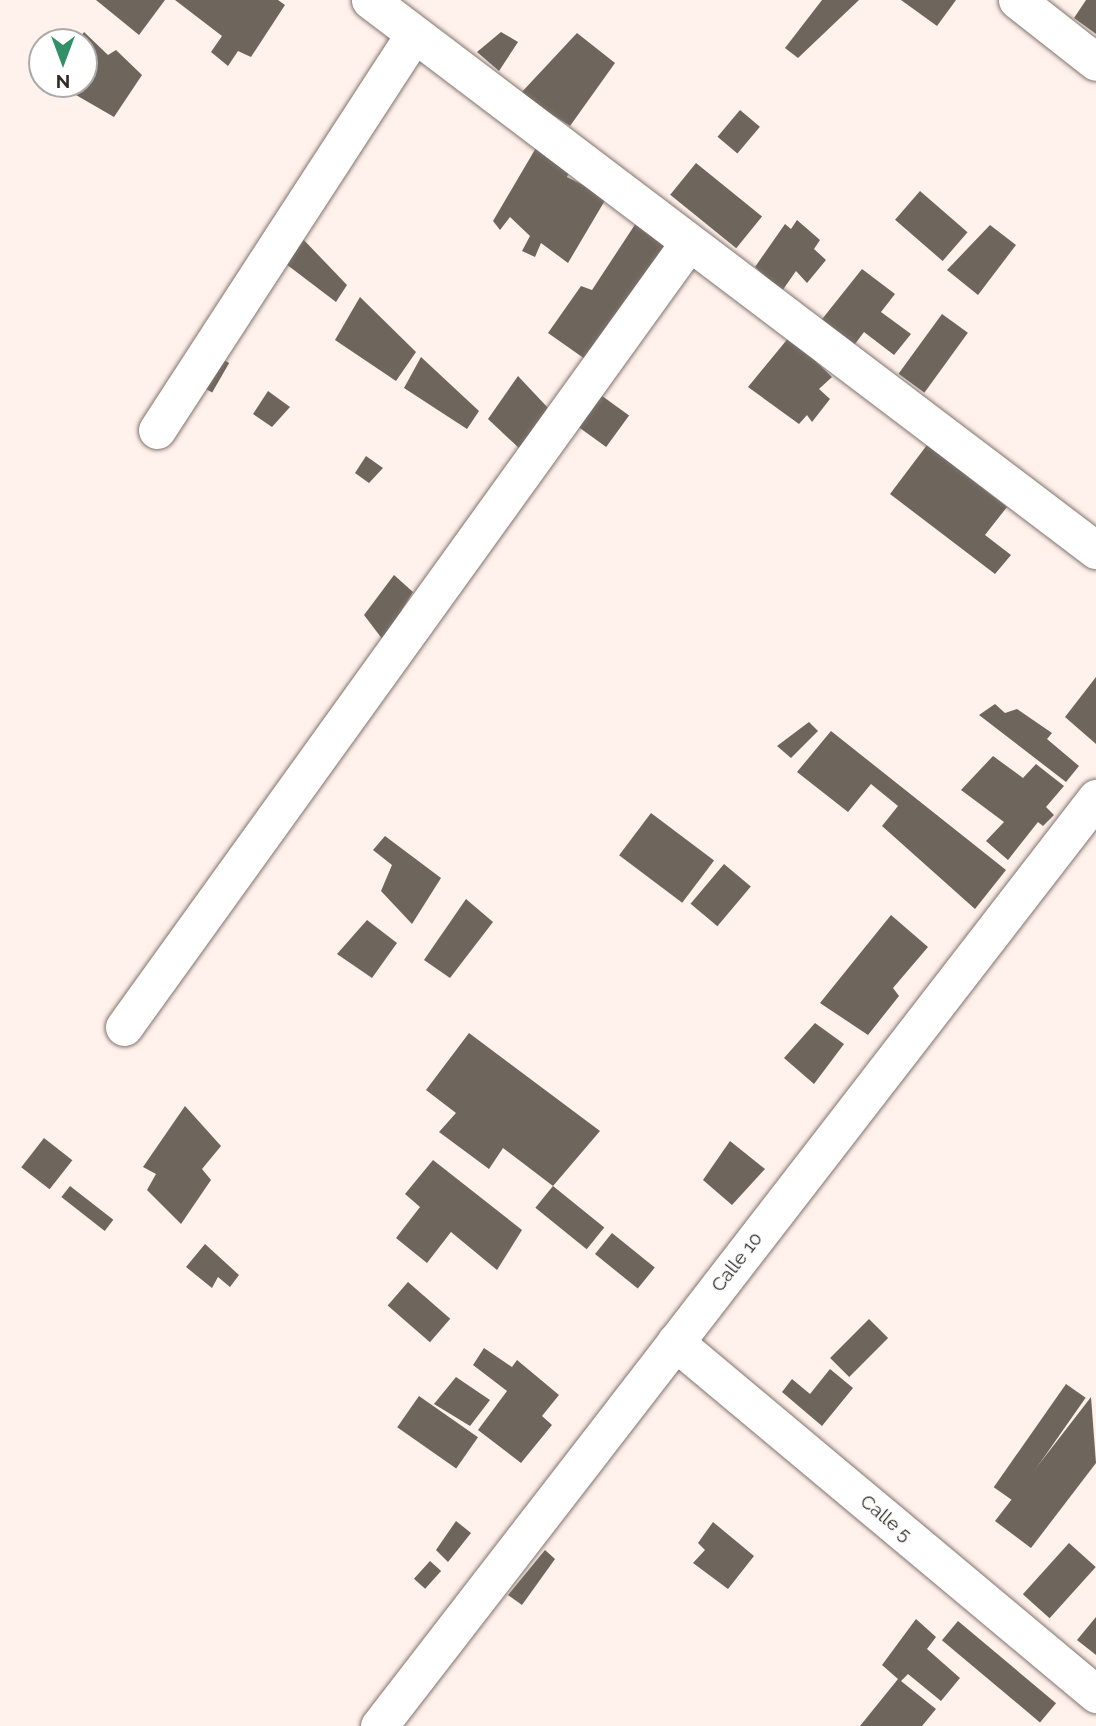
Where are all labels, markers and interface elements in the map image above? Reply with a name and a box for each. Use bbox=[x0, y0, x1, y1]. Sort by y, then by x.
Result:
north arrow bbox=[28, 28, 98, 98]
text: N bbox=[56, 71, 70, 93]
street label: Calle 10 bbox=[707, 1228, 767, 1296]
street label: Calle 5 bbox=[856, 1490, 916, 1546]

